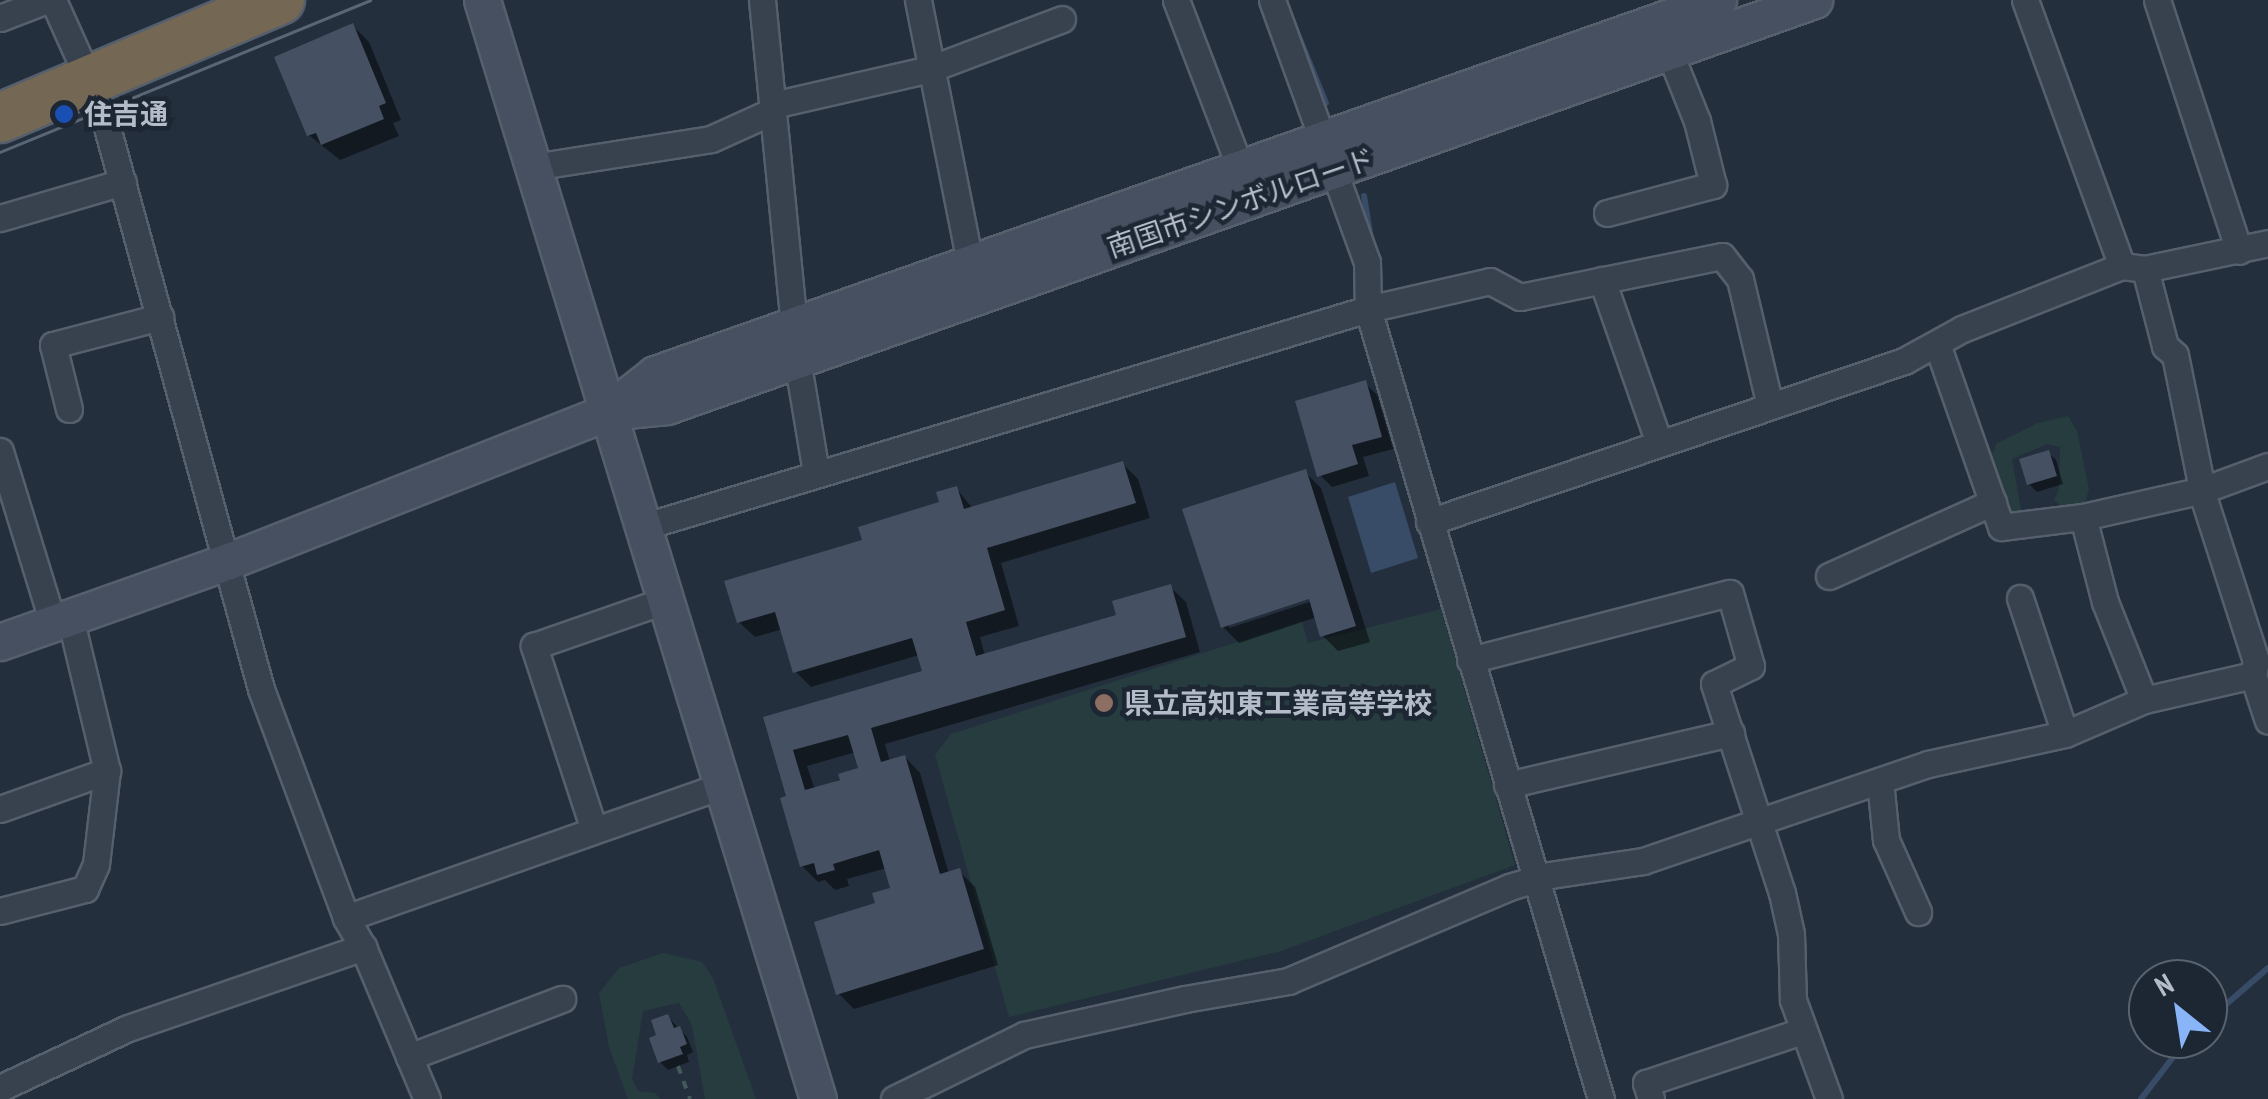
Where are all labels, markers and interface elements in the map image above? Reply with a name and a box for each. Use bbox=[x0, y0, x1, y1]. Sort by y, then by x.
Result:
place label: 住吉通 bbox=[84, 97, 168, 131]
marker: 住吉通 bbox=[53, 103, 75, 125]
street label: 南国市シンボルロード bbox=[1103, 142, 1379, 264]
place label: 県立高知東工業高等学校 bbox=[1124, 686, 1432, 720]
marker: 県立高知東工業高等学校 bbox=[1093, 692, 1115, 714]
north arrow bbox=[2128, 959, 2228, 1059]
text: N bbox=[2148, 965, 2180, 1004]

